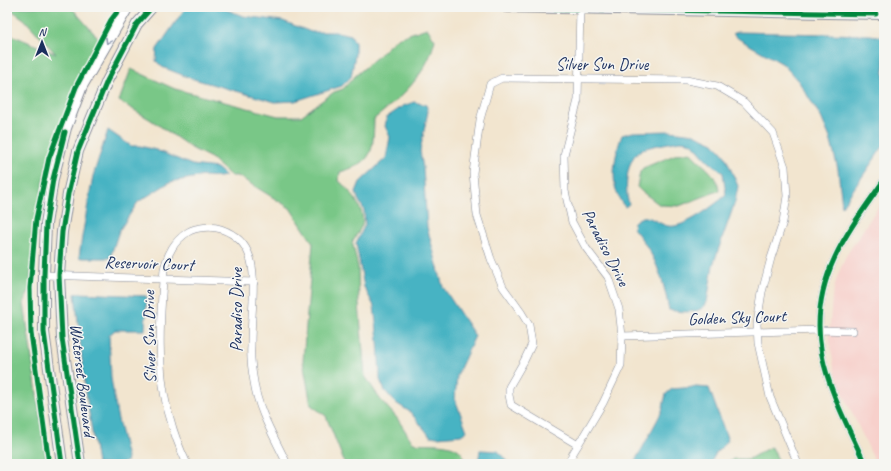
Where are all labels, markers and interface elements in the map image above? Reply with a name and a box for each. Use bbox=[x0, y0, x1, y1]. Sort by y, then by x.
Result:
north arrow bbox=[22, 22, 62, 62]
text: N bbox=[39, 25, 48, 39]
one-way arrow bbox=[105, 37, 112, 44]
street label: Silver Sun Drive bbox=[556, 54, 650, 75]
street label: Paradiso Drive bbox=[577, 205, 635, 291]
street label: Reservoir Court bbox=[104, 251, 196, 276]
street label: Paradiso Drive bbox=[226, 267, 247, 352]
street label: Silver Sun Drive bbox=[138, 289, 161, 383]
street label: Golden Sky Court bbox=[688, 305, 789, 330]
street label: Waterset Boulevard bbox=[65, 323, 100, 441]

